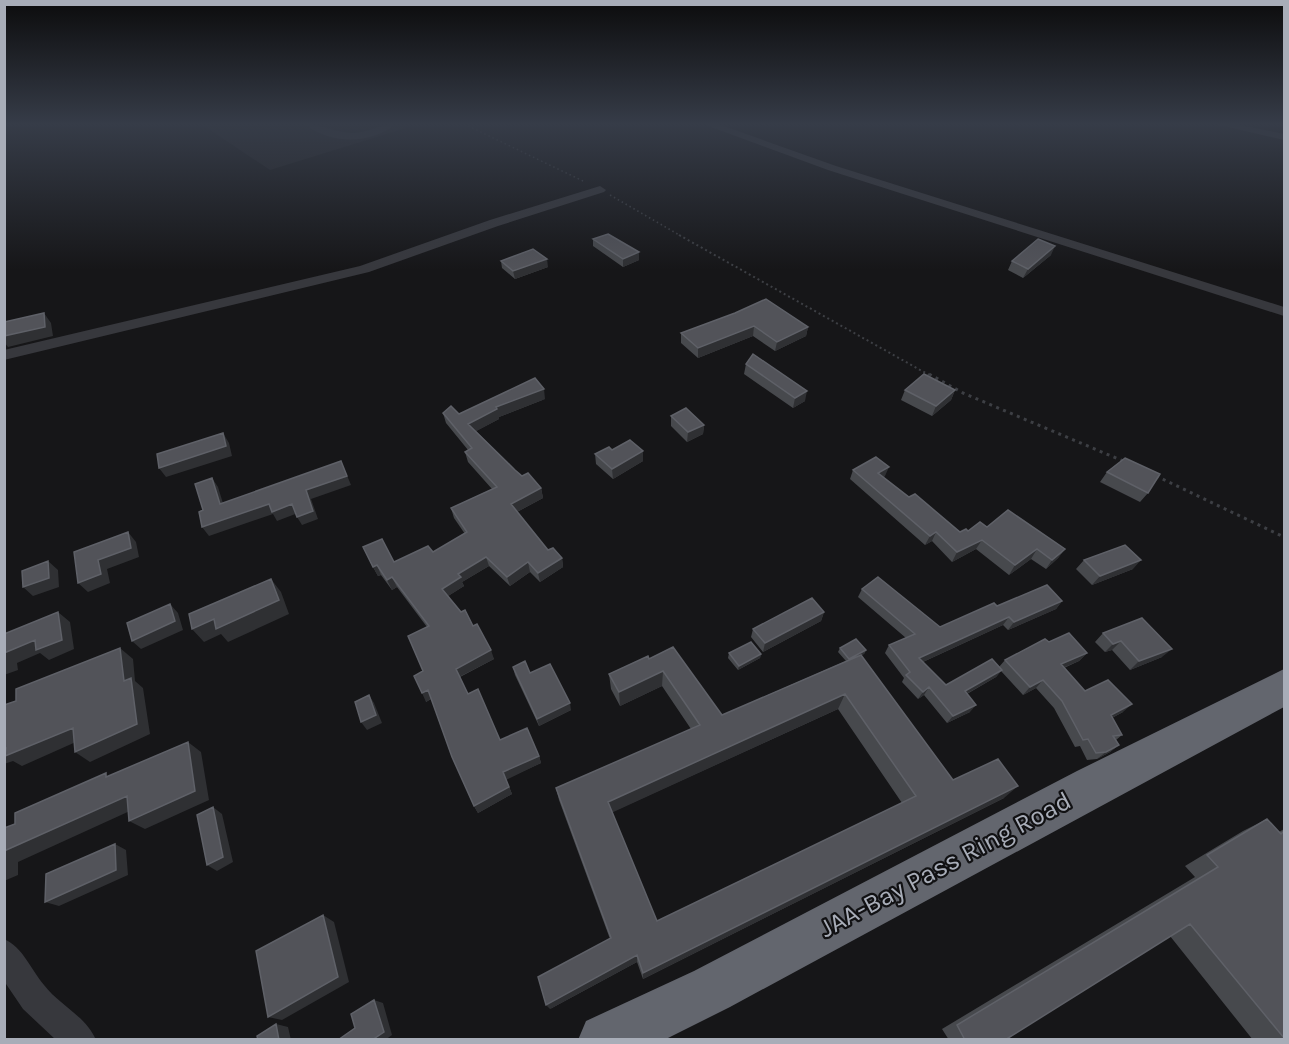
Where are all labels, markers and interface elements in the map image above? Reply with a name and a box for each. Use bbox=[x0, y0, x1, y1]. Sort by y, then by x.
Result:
street label: JAA-Bay Pass Ring Road bbox=[814, 785, 1076, 944]

